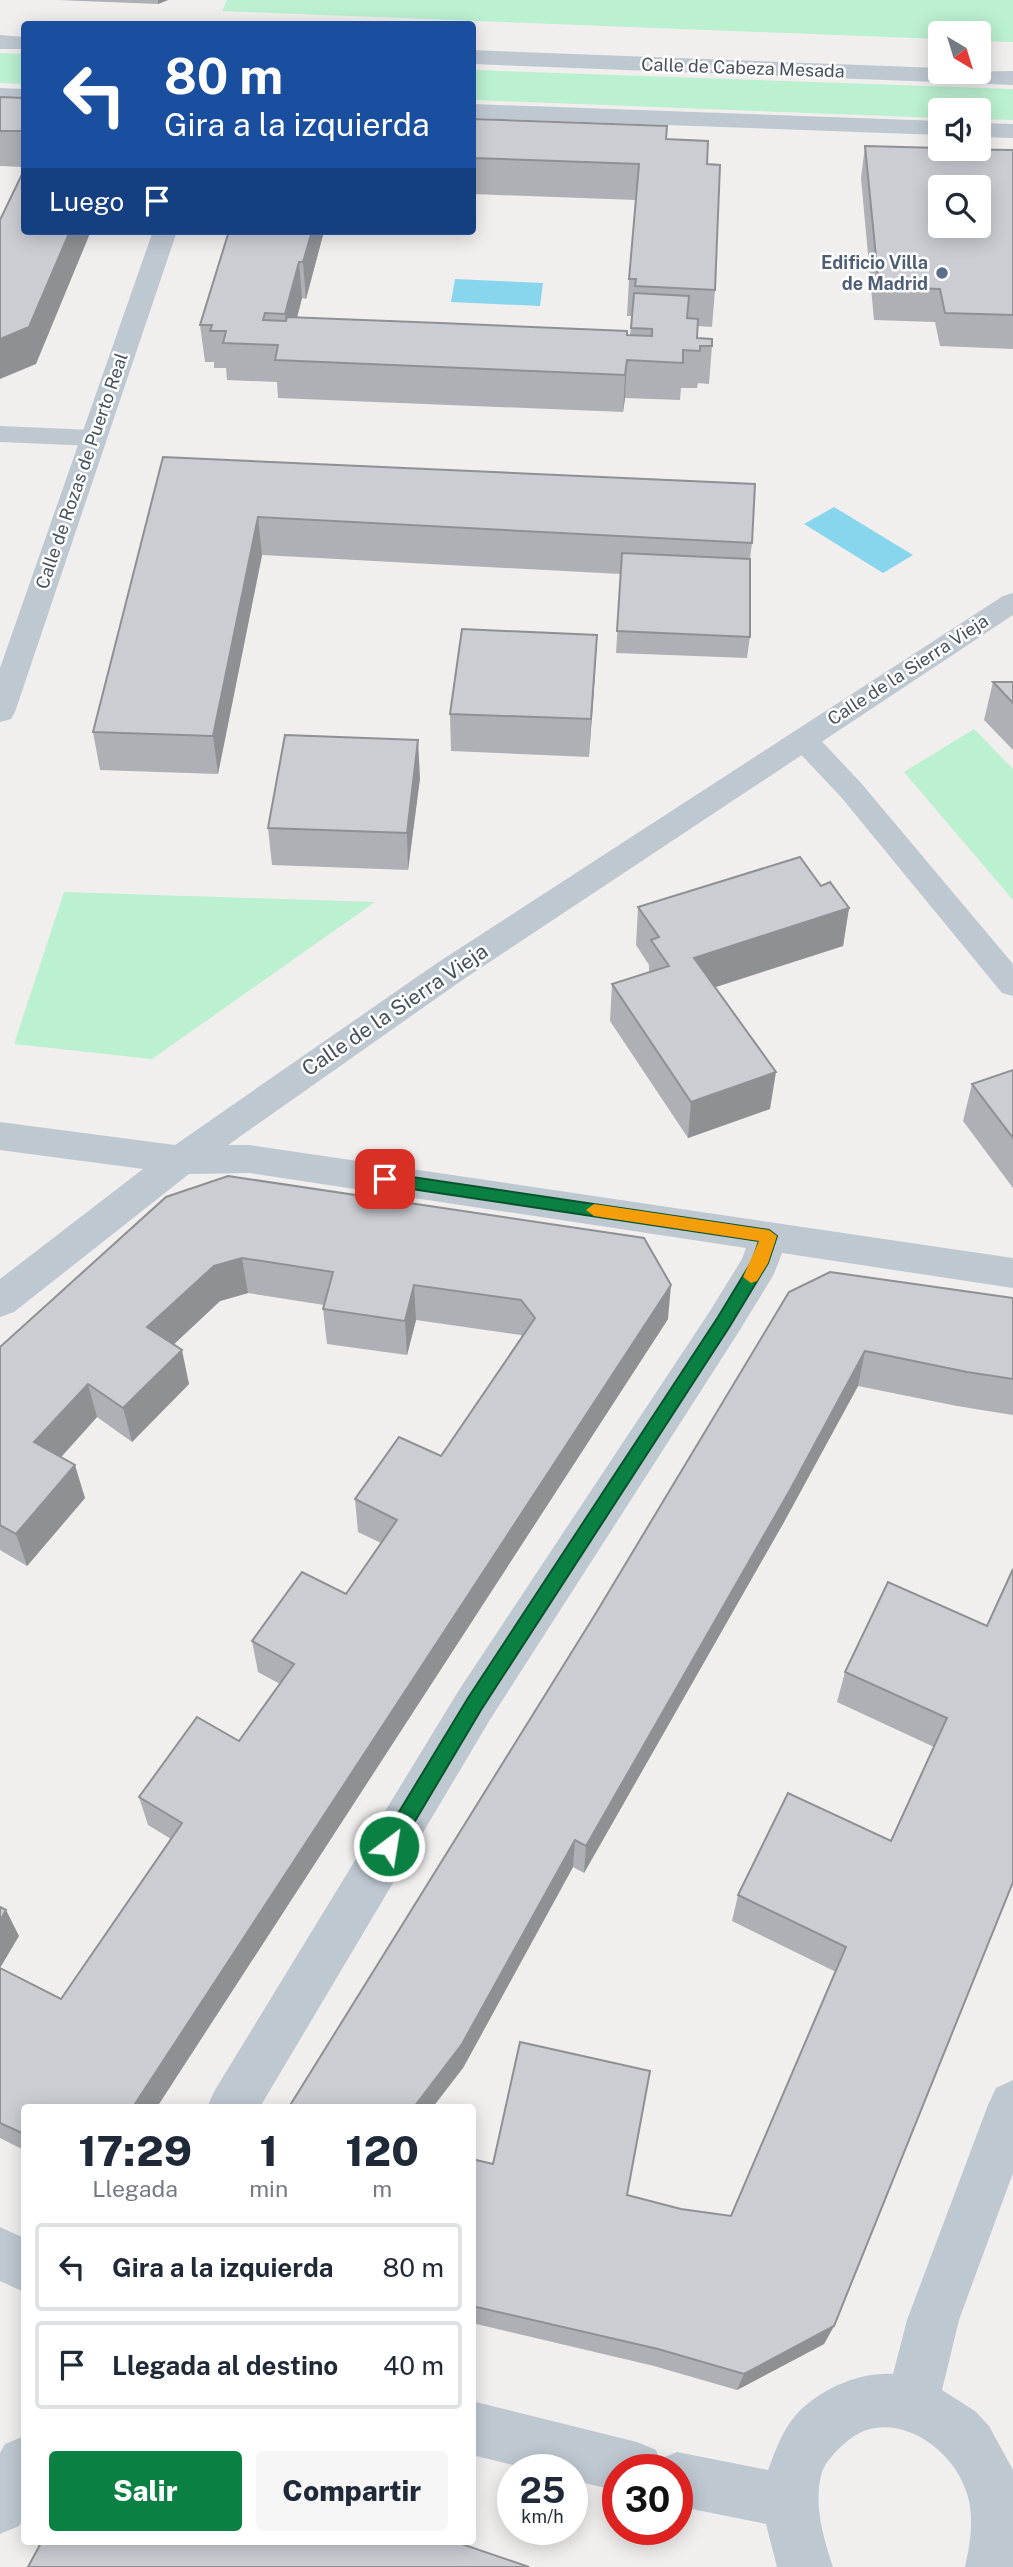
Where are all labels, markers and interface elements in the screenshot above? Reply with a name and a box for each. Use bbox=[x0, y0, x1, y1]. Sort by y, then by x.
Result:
north arrow bbox=[928, 21, 990, 84]
map controls bbox=[928, 21, 991, 238]
text: 80 m bbox=[164, 47, 283, 105]
icon: left bbox=[49, 49, 140, 140]
street label: Calle de Cabeza Mesada bbox=[641, 53, 845, 82]
button: sound bbox=[928, 98, 991, 161]
text: Gira a la izquierda bbox=[164, 106, 430, 143]
button: search bbox=[928, 175, 991, 238]
icon: arrive bbox=[138, 182, 176, 220]
text: Luego bbox=[49, 186, 124, 217]
place label: Edificio Villa de Madrid bbox=[821, 252, 928, 294]
marker: Edificio Villa de Madrid bbox=[934, 265, 950, 281]
street label: Calle de Rozas de Puerto Real bbox=[31, 350, 132, 592]
street label: Calle de la Sierra Vieja bbox=[823, 610, 992, 729]
street label: Calle de la Sierra Vieja bbox=[297, 938, 492, 1081]
pin bbox=[355, 1149, 415, 1209]
icon: arrive bbox=[366, 1160, 404, 1198]
position arrow bbox=[352, 1809, 426, 1883]
text: 17:29 bbox=[78, 2126, 192, 2175]
text: 1 bbox=[260, 2126, 278, 2175]
text: 120 bbox=[345, 2126, 419, 2175]
text: Llegada bbox=[92, 2175, 178, 2202]
text: min bbox=[249, 2175, 288, 2202]
text: m bbox=[372, 2175, 392, 2202]
icon: left bbox=[53, 2248, 91, 2286]
text: Gira a la izquierda bbox=[112, 2252, 334, 2283]
text: 80 m bbox=[383, 2252, 444, 2283]
icon: arrive bbox=[53, 2346, 91, 2384]
text: Llegada al destino bbox=[112, 2350, 338, 2381]
text: 40 m bbox=[383, 2350, 444, 2381]
button: Salir bbox=[49, 2451, 242, 2531]
button: Compartir bbox=[256, 2451, 448, 2531]
speed limit sign: 30 bbox=[602, 2454, 693, 2545]
text: 25 bbox=[520, 2470, 565, 2511]
text: km/h bbox=[521, 2506, 564, 2527]

